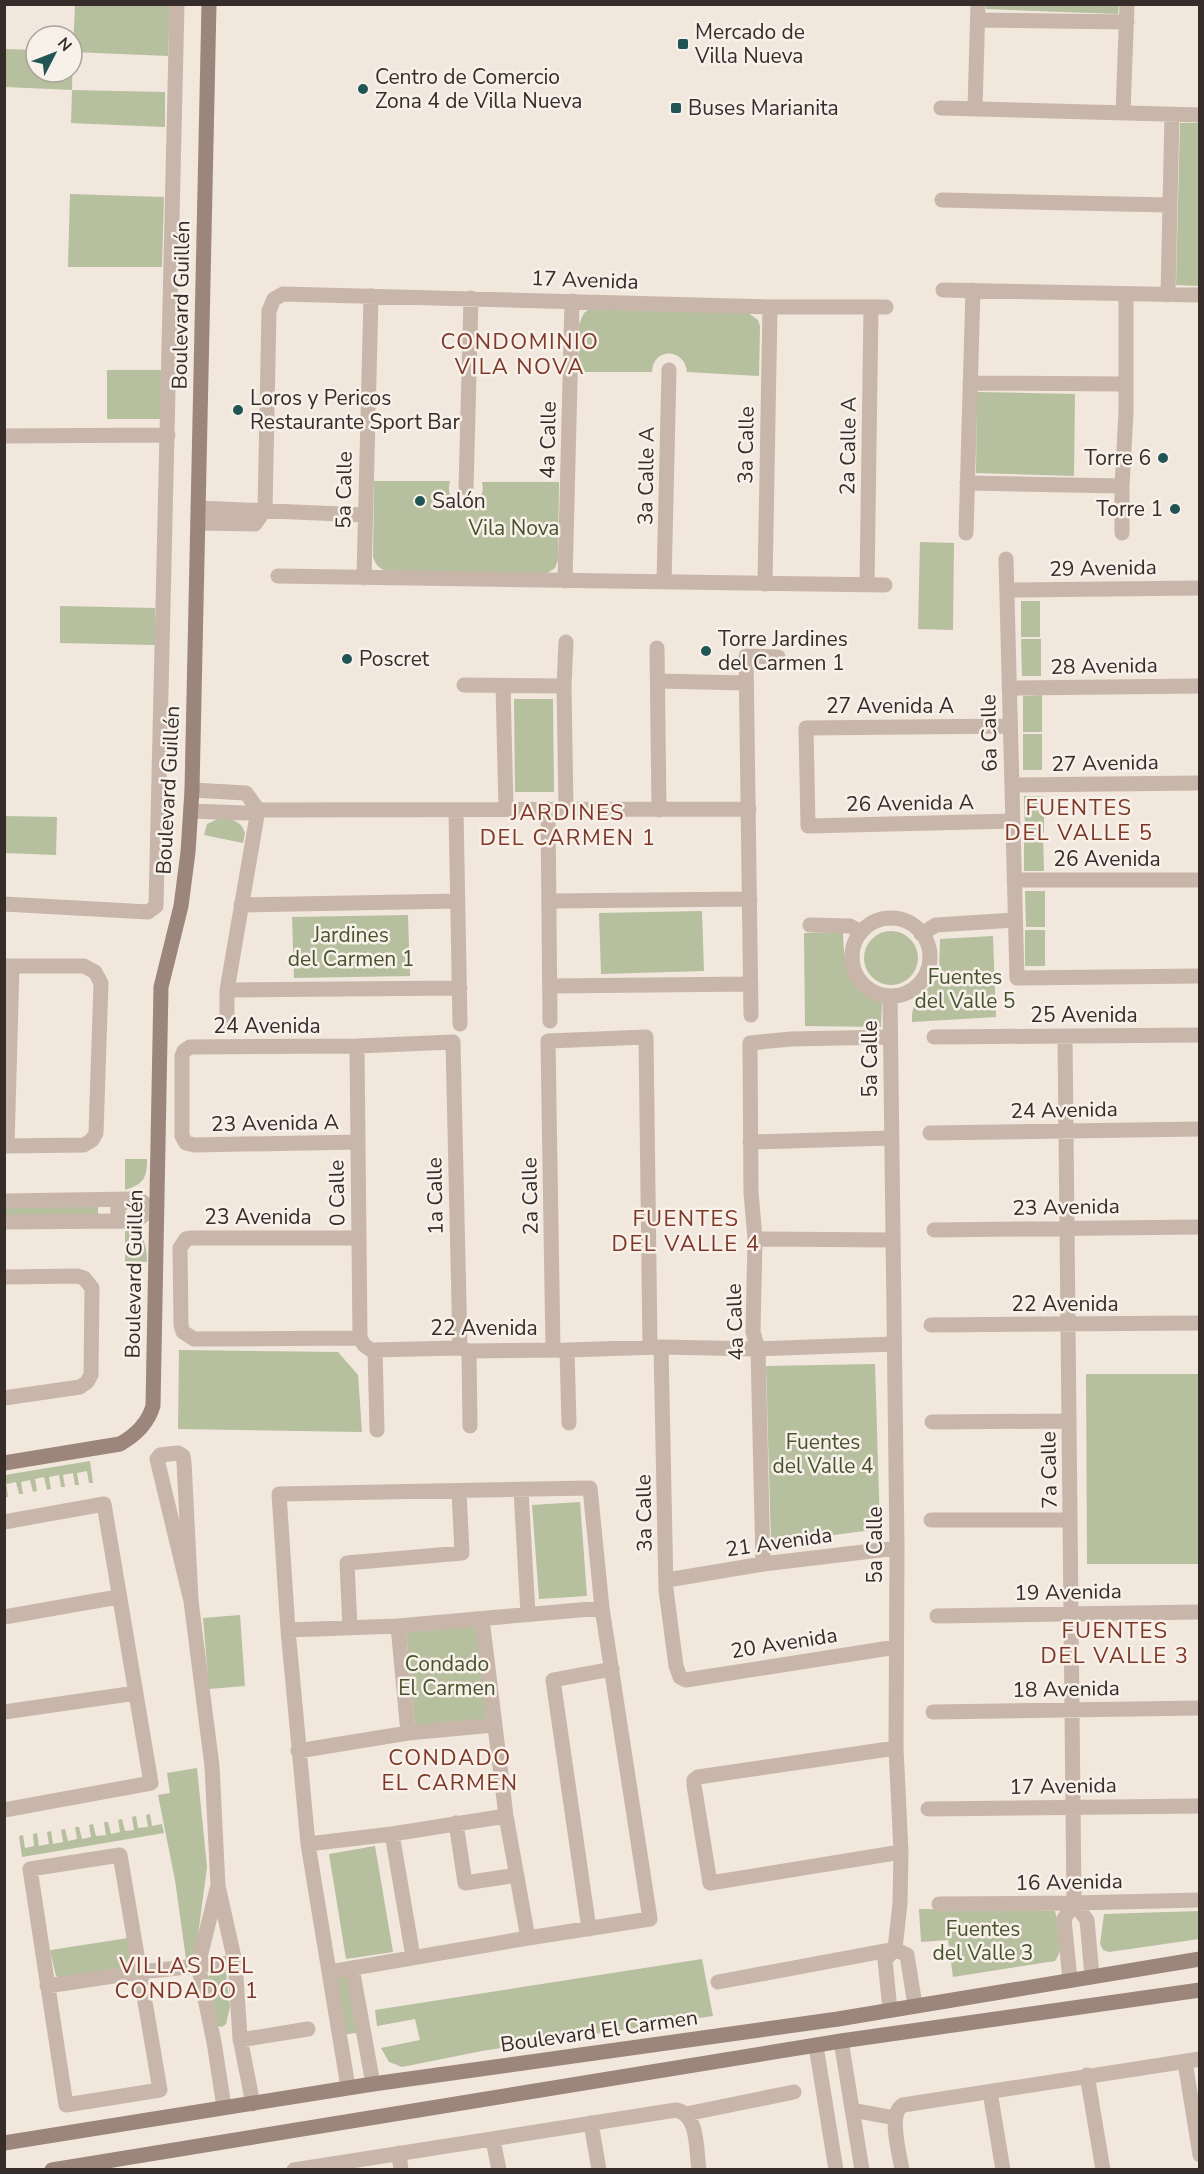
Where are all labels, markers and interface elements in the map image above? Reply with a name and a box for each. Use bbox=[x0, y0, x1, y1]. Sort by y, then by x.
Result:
place label: Mercado de Villa Nueva bbox=[694, 18, 805, 70]
north arrow bbox=[24, 24, 84, 84]
text: N bbox=[52, 33, 77, 56]
marker: Mercado de Villa Nueva bbox=[676, 37, 690, 51]
place label: Centro de Comercio Zona 4 de Villa Nueva bbox=[375, 63, 582, 115]
marker: Centro de Comercio Zona 4 de Villa Nueva bbox=[356, 82, 370, 96]
place label: Buses Marianita bbox=[688, 94, 839, 122]
marker: Buses Marianita bbox=[669, 101, 683, 115]
street label: Boulevard Guillén bbox=[166, 220, 196, 390]
street label: 17 Avenida bbox=[531, 264, 639, 296]
district label: CONDOMINIO VILA NOVA bbox=[441, 327, 599, 382]
place label: Loros y Pericos Restaurante Sport Bar bbox=[250, 384, 461, 436]
street label: 2a Calle A bbox=[833, 397, 863, 495]
street label: 4a Calle bbox=[533, 401, 563, 479]
marker: Loros y Pericos Restaurante Sport Bar bbox=[231, 403, 245, 417]
street label: 3a Calle bbox=[731, 406, 761, 484]
street label: 3a Calle A bbox=[631, 427, 661, 525]
place label: Torre 6 bbox=[1084, 444, 1151, 472]
street label: 5a Calle bbox=[329, 451, 359, 529]
marker: Torre 6 bbox=[1156, 451, 1170, 465]
place label: Salón bbox=[432, 487, 486, 515]
marker: Salón bbox=[413, 494, 427, 508]
place label: Torre 1 bbox=[1096, 495, 1163, 523]
marker: Torre 1 bbox=[1168, 502, 1182, 516]
park label: Vila Nova bbox=[468, 514, 559, 542]
street label: 29 Avenida bbox=[1049, 553, 1157, 583]
place label: Torre Jardines del Carmen 1 bbox=[718, 625, 848, 677]
marker: Torre Jardines del Carmen 1 bbox=[699, 644, 713, 658]
place label: Poscret bbox=[359, 645, 430, 673]
street label: 28 Avenida bbox=[1050, 651, 1158, 681]
marker: Poscret bbox=[340, 652, 354, 666]
street label: 27 Avenida A bbox=[826, 692, 954, 720]
street label: 6a Calle bbox=[974, 694, 1004, 772]
street label: Boulevard Guillén bbox=[150, 705, 186, 875]
street label: 27 Avenida bbox=[1051, 748, 1159, 778]
street label: 26 Avenida A bbox=[846, 788, 974, 818]
district label: FUENTES DEL VALLE 5 bbox=[1005, 793, 1153, 848]
district label: JARDINES DEL CARMEN 1 bbox=[480, 798, 656, 853]
street label: 26 Avenida bbox=[1053, 845, 1161, 873]
park label: Jardines del Carmen 1 bbox=[288, 921, 414, 973]
park label: Fuentes del Valle 5 bbox=[915, 963, 1015, 1015]
street label: 25 Avenida bbox=[1030, 1001, 1138, 1029]
street label: 24 Avenida bbox=[213, 1012, 321, 1040]
street label: 5a Calle bbox=[856, 1020, 884, 1098]
street label: 24 Avenida bbox=[1010, 1095, 1118, 1125]
street label: 23 Avenida A bbox=[211, 1108, 339, 1138]
street label: 1a Calle bbox=[420, 1157, 450, 1235]
street label: 2a Calle bbox=[515, 1157, 545, 1235]
street label: 0 Calle bbox=[322, 1160, 352, 1226]
street label: Boulevard Guillén bbox=[119, 1189, 149, 1359]
street label: 23 Avenida bbox=[1012, 1192, 1120, 1222]
street label: 23 Avenida bbox=[204, 1203, 312, 1231]
district label: FUENTES DEL VALLE 4 bbox=[612, 1204, 760, 1259]
street label: 4a Calle bbox=[720, 1283, 750, 1361]
street label: 22 Avenida bbox=[1011, 1290, 1119, 1318]
street label: 22 Avenida bbox=[430, 1314, 538, 1342]
park label: Fuentes del Valle 4 bbox=[773, 1428, 873, 1480]
street label: 7a Calle bbox=[1034, 1431, 1064, 1509]
street label: 3a Calle bbox=[629, 1474, 659, 1552]
street label: 5a Calle bbox=[861, 1506, 889, 1584]
street label: 21 Avenida bbox=[724, 1521, 834, 1563]
street label: 19 Avenida bbox=[1014, 1577, 1122, 1607]
district label: FUENTES DEL VALLE 3 bbox=[1041, 1616, 1189, 1671]
street label: 20 Avenida bbox=[729, 1621, 839, 1665]
park label: Condado El Carmen bbox=[398, 1650, 496, 1702]
street label: 18 Avenida bbox=[1012, 1674, 1120, 1704]
district label: CONDADO EL CARMEN bbox=[381, 1743, 519, 1798]
street label: 17 Avenida bbox=[1009, 1771, 1117, 1801]
street label: 16 Avenida bbox=[1015, 1867, 1123, 1897]
park label: Fuentes del Valle 3 bbox=[933, 1915, 1033, 1967]
district label: VILLAS DEL CONDADO 1 bbox=[114, 1951, 260, 2006]
street label: Boulevard El Carmen bbox=[499, 2003, 699, 2059]

